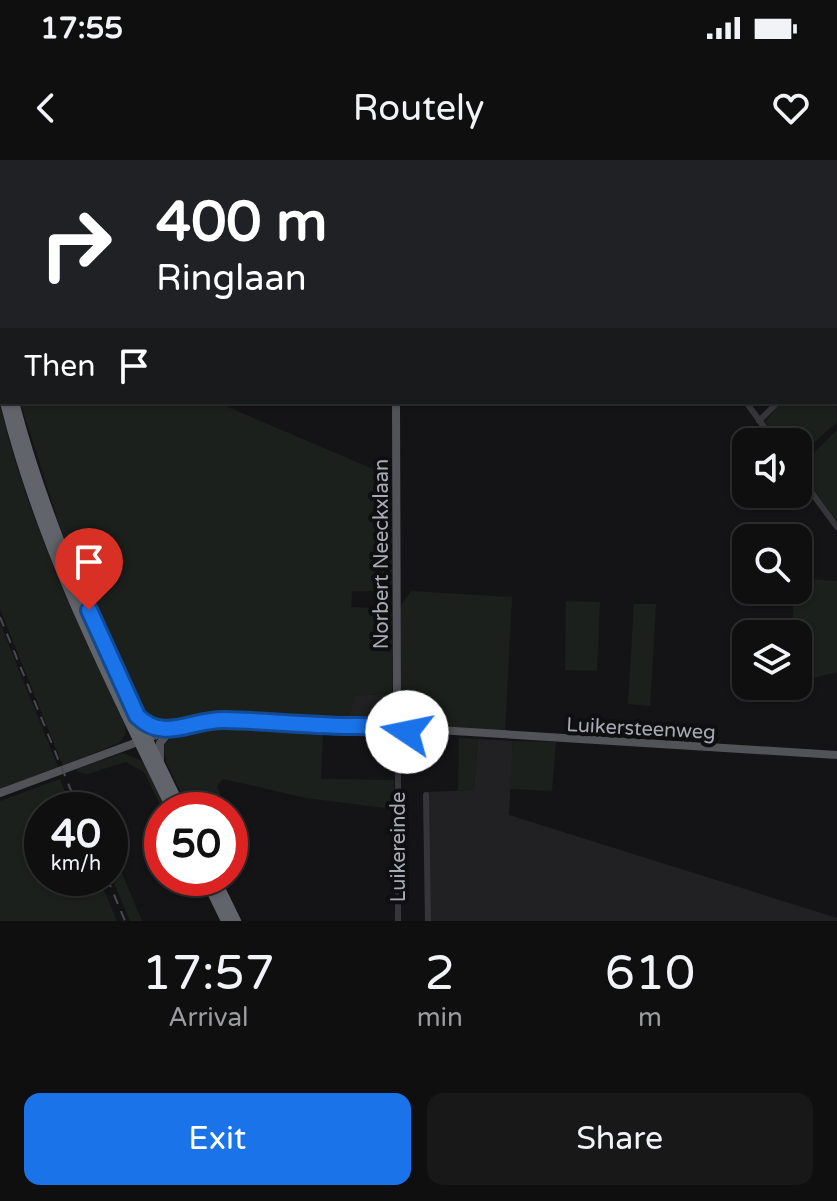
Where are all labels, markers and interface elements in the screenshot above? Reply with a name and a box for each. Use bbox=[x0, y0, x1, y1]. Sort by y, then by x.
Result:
text: 17:55 bbox=[40, 10, 123, 47]
icon: back bbox=[24, 86, 68, 130]
icon: heart bbox=[769, 86, 813, 130]
text: Routely bbox=[353, 87, 484, 130]
text: 400 m bbox=[156, 189, 327, 256]
icon: right bbox=[24, 192, 128, 296]
text: Ringlaan bbox=[156, 257, 307, 300]
icon: arrive bbox=[112, 344, 156, 388]
text: Then bbox=[24, 348, 96, 385]
map controls bbox=[732, 428, 812, 700]
button: sound bbox=[732, 428, 812, 508]
street label: Norbert Neeckxlaan bbox=[370, 459, 394, 649]
button: search bbox=[732, 524, 812, 604]
pin bbox=[55, 528, 123, 610]
icon: arrive bbox=[67, 540, 111, 584]
button: layers bbox=[732, 620, 812, 700]
position arrow bbox=[365, 690, 449, 774]
street label: Luikersteenweg bbox=[566, 713, 716, 745]
speed limit sign: 50 bbox=[144, 792, 248, 896]
street label: Luikereinde bbox=[387, 792, 411, 902]
text: 40 bbox=[51, 810, 101, 858]
text: km/h bbox=[51, 852, 101, 876]
text: 17:57 bbox=[142, 945, 275, 1003]
text: 2 bbox=[425, 945, 455, 1003]
text: 610 bbox=[605, 945, 695, 1003]
text: Arrival bbox=[168, 1002, 249, 1033]
text: min bbox=[417, 1002, 463, 1033]
text: m bbox=[638, 1002, 662, 1033]
button: Exit bbox=[24, 1093, 411, 1185]
button: Share bbox=[427, 1093, 813, 1185]

